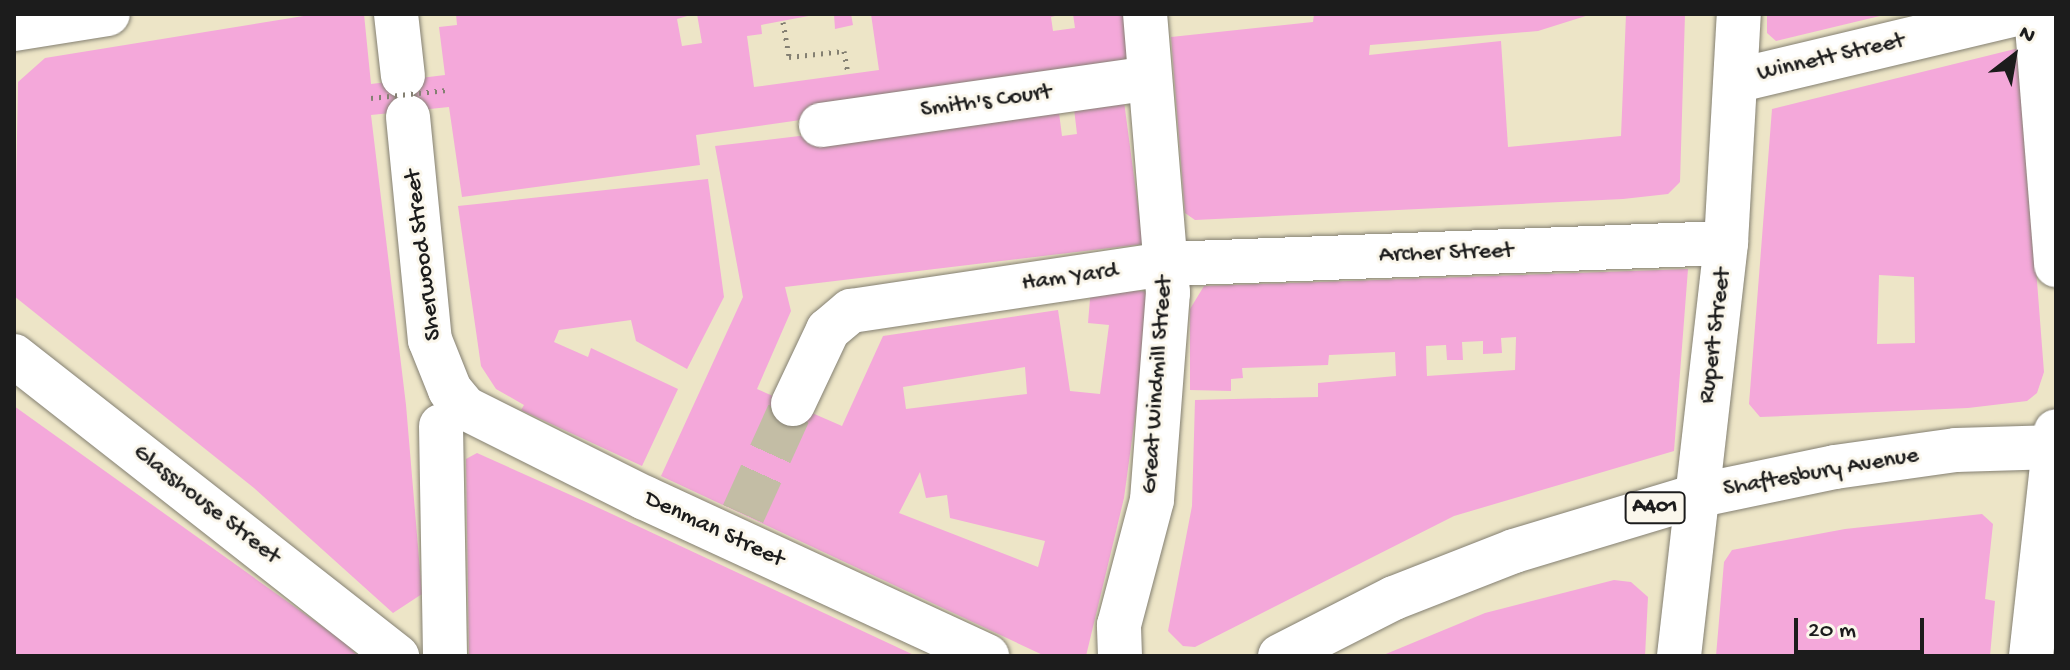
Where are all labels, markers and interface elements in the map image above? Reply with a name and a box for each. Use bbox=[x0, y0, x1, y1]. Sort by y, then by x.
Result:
north arrow bbox=[1974, 16, 2054, 96]
text: N bbox=[2014, 21, 2039, 50]
street label: Winnett Street bbox=[1755, 27, 1907, 89]
street label: Smith's Court bbox=[919, 79, 1053, 125]
street label: Sherwood Street bbox=[399, 168, 449, 342]
street label: Archer Street bbox=[1378, 237, 1514, 271]
street label: Ham Yard bbox=[1020, 257, 1120, 299]
street label: Rupert Street bbox=[1693, 267, 1739, 405]
street label: Great Windmill Street bbox=[1136, 275, 1180, 495]
street label: Glasshouse Street bbox=[127, 439, 285, 571]
street label: Shaftesbury Avenue bbox=[1721, 442, 1921, 504]
street label: Denman Street bbox=[640, 485, 788, 575]
road number: A401 bbox=[1623, 490, 1687, 526]
scale bar bbox=[1798, 602, 1928, 652]
text: 20 m bbox=[1808, 617, 1856, 646]

